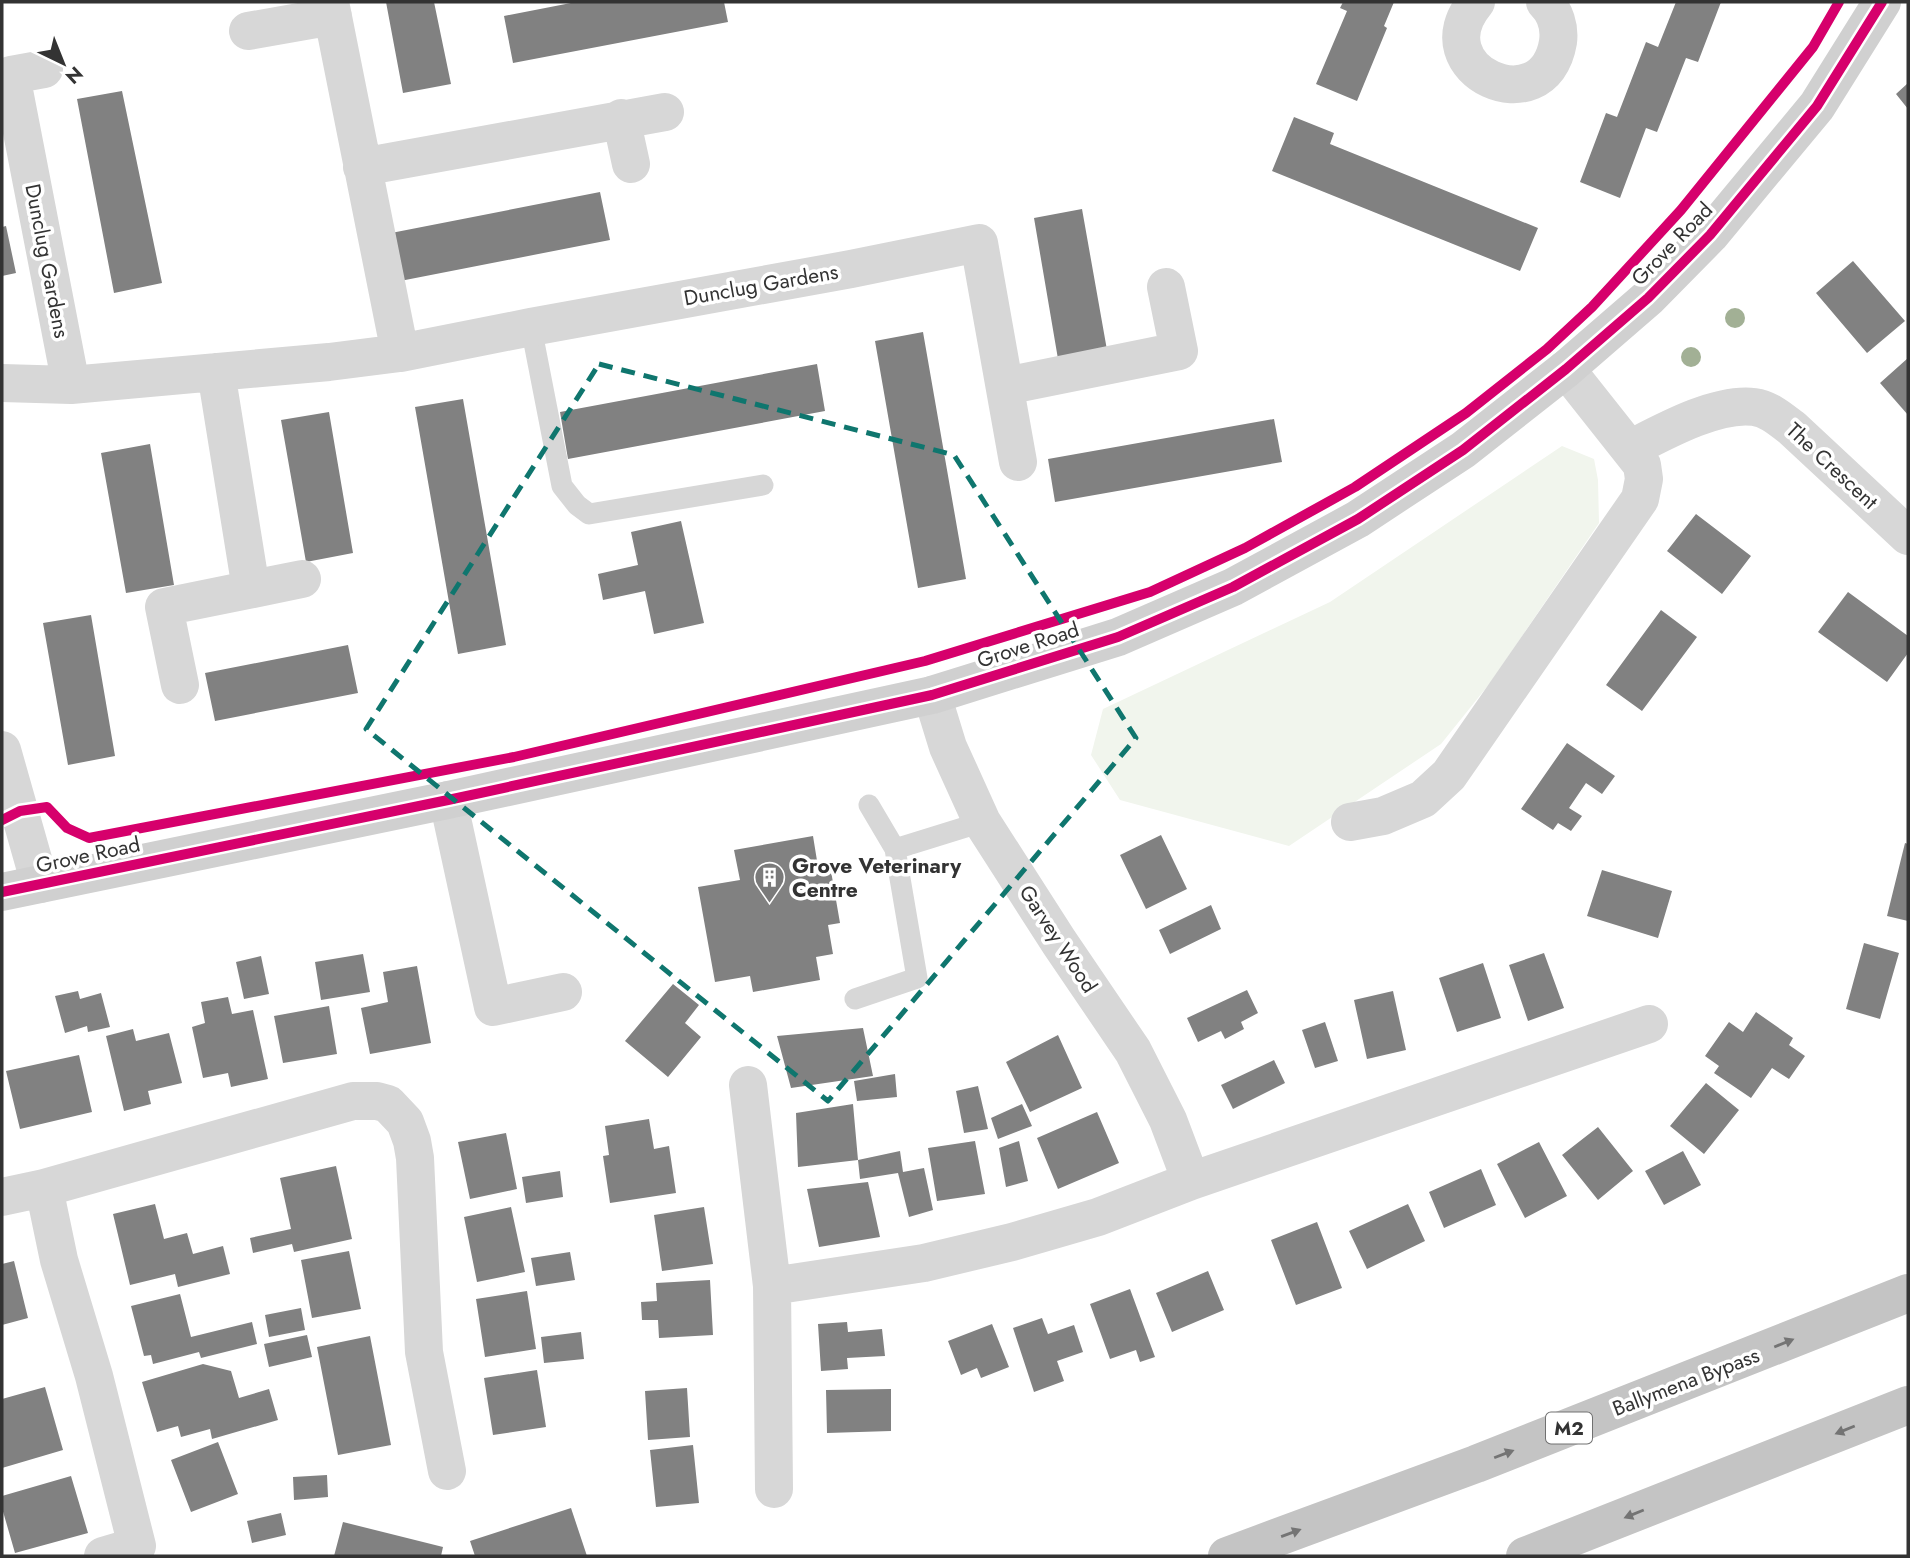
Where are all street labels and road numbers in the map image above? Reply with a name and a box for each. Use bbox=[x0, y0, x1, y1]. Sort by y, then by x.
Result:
street label: Dunclug Gardens bbox=[17, 181, 77, 341]
street label: Grove Road bbox=[1625, 196, 1719, 292]
street label: Dunclug Gardens bbox=[681, 257, 841, 313]
street label: The Crescent bbox=[1780, 416, 1884, 516]
street label: Grove Road bbox=[973, 614, 1083, 676]
street label: Grove Road bbox=[33, 829, 143, 881]
street label: Garvey Wood bbox=[1012, 879, 1104, 999]
street label: Ballymena Bypass bbox=[1608, 1340, 1764, 1424]
road number: M2 bbox=[1546, 1412, 1592, 1444]

